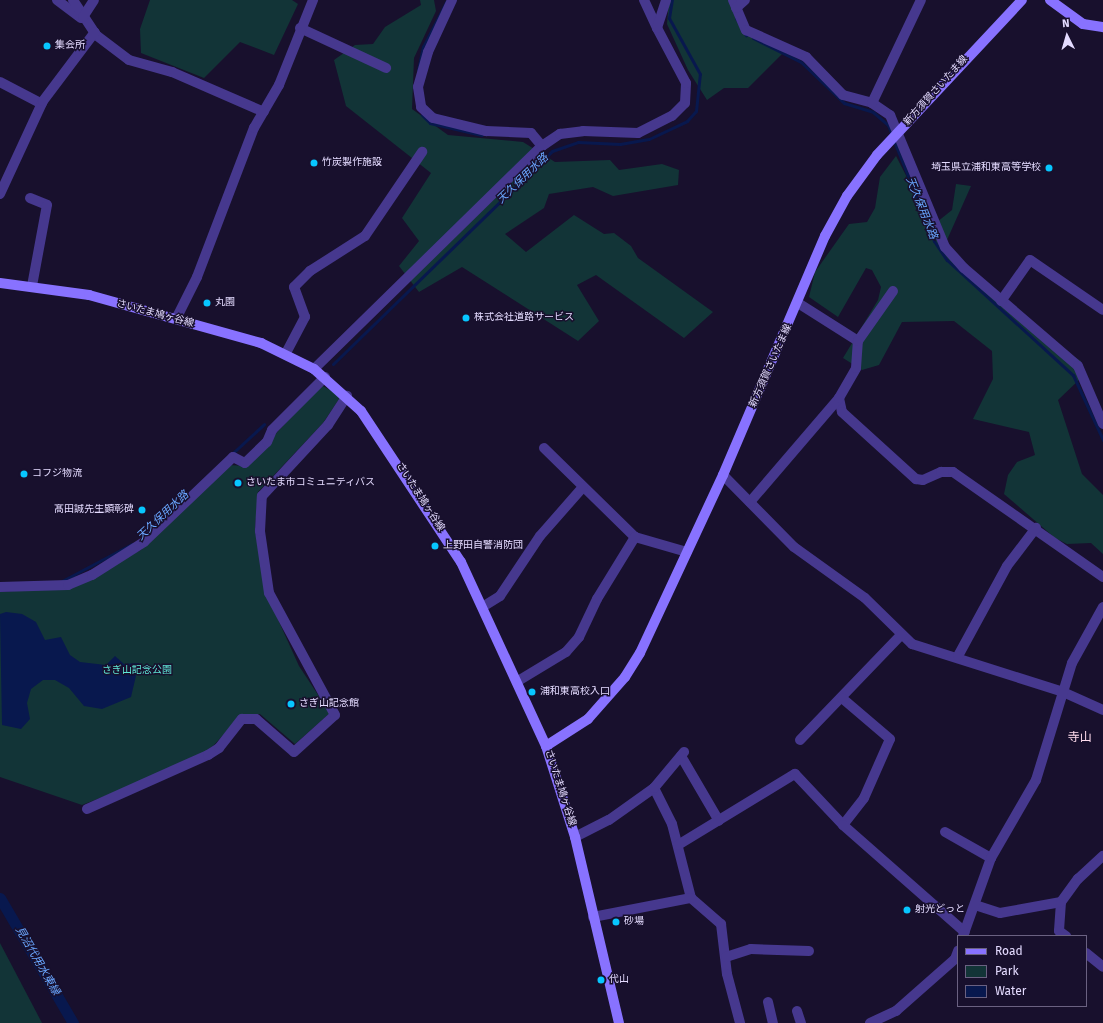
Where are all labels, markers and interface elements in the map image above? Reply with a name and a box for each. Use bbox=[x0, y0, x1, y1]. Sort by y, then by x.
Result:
north arrow bbox=[1047, 16, 1087, 56]
text: N bbox=[1062, 17, 1070, 30]
place label: 集会所 bbox=[55, 40, 85, 52]
marker: 集会所 bbox=[42, 41, 52, 51]
street label: 新方須賀さいたま線 bbox=[901, 54, 971, 128]
water label: 天久保用水路 bbox=[495, 151, 551, 207]
place label: 竹炭製作施設 bbox=[322, 157, 382, 169]
marker: 竹炭製作施設 bbox=[309, 158, 319, 168]
place label: 埼玉県立浦和東高等学校 bbox=[931, 162, 1041, 174]
marker: 埼玉県立浦和東高等学校 bbox=[1044, 163, 1054, 173]
water label: 天久保用水路 bbox=[903, 175, 939, 241]
place label: 丸園 bbox=[215, 297, 235, 309]
street label: さいたま鳩ヶ谷線 bbox=[115, 298, 195, 330]
marker: 丸園 bbox=[202, 298, 212, 308]
place label: 株式会社道路サービス bbox=[474, 312, 574, 324]
marker: 株式会社道路サービス bbox=[461, 313, 471, 323]
street label: 新方須賀さいたま線 bbox=[747, 322, 795, 410]
street label: さいたま鳩ヶ谷線 bbox=[393, 460, 447, 534]
place label: コフジ物流 bbox=[32, 468, 82, 480]
marker: コフジ物流 bbox=[19, 469, 29, 479]
place label: さいたま市コミュニティバス bbox=[246, 477, 376, 489]
marker: さいたま市コミュニティバス bbox=[233, 478, 243, 488]
water label: 天久保用水路 bbox=[134, 489, 192, 543]
place label: 髙田誠先生顕彰碑 bbox=[54, 504, 134, 516]
marker: 髙田誠先生顕彰碑 bbox=[137, 505, 147, 515]
place label: 上野田自警消防団 bbox=[443, 540, 523, 552]
marker: 上野田自警消防団 bbox=[430, 541, 440, 551]
park label: さぎ山記念公園 bbox=[102, 665, 172, 677]
place label: 浦和東高校入口 bbox=[540, 686, 610, 698]
marker: 浦和東高校入口 bbox=[527, 687, 537, 697]
place label: さぎ山記念館 bbox=[299, 698, 359, 710]
marker: さぎ山記念館 bbox=[286, 699, 296, 709]
district label: 寺山 bbox=[1068, 731, 1092, 745]
street label: さいたま鳩ヶ谷線 bbox=[542, 748, 578, 828]
place label: 射光どっと bbox=[915, 904, 965, 916]
marker: 射光どっと bbox=[902, 905, 912, 915]
place label: 砂場 bbox=[624, 916, 644, 928]
marker: 砂場 bbox=[611, 917, 621, 927]
water label: 見沼代用水東縁 bbox=[12, 924, 62, 998]
legend bbox=[957, 935, 1087, 1007]
text: Road bbox=[995, 944, 1023, 958]
text: Park bbox=[995, 964, 1019, 978]
place label: 代山 bbox=[609, 974, 629, 986]
marker: 代山 bbox=[596, 975, 606, 985]
text: Water bbox=[995, 984, 1026, 998]

